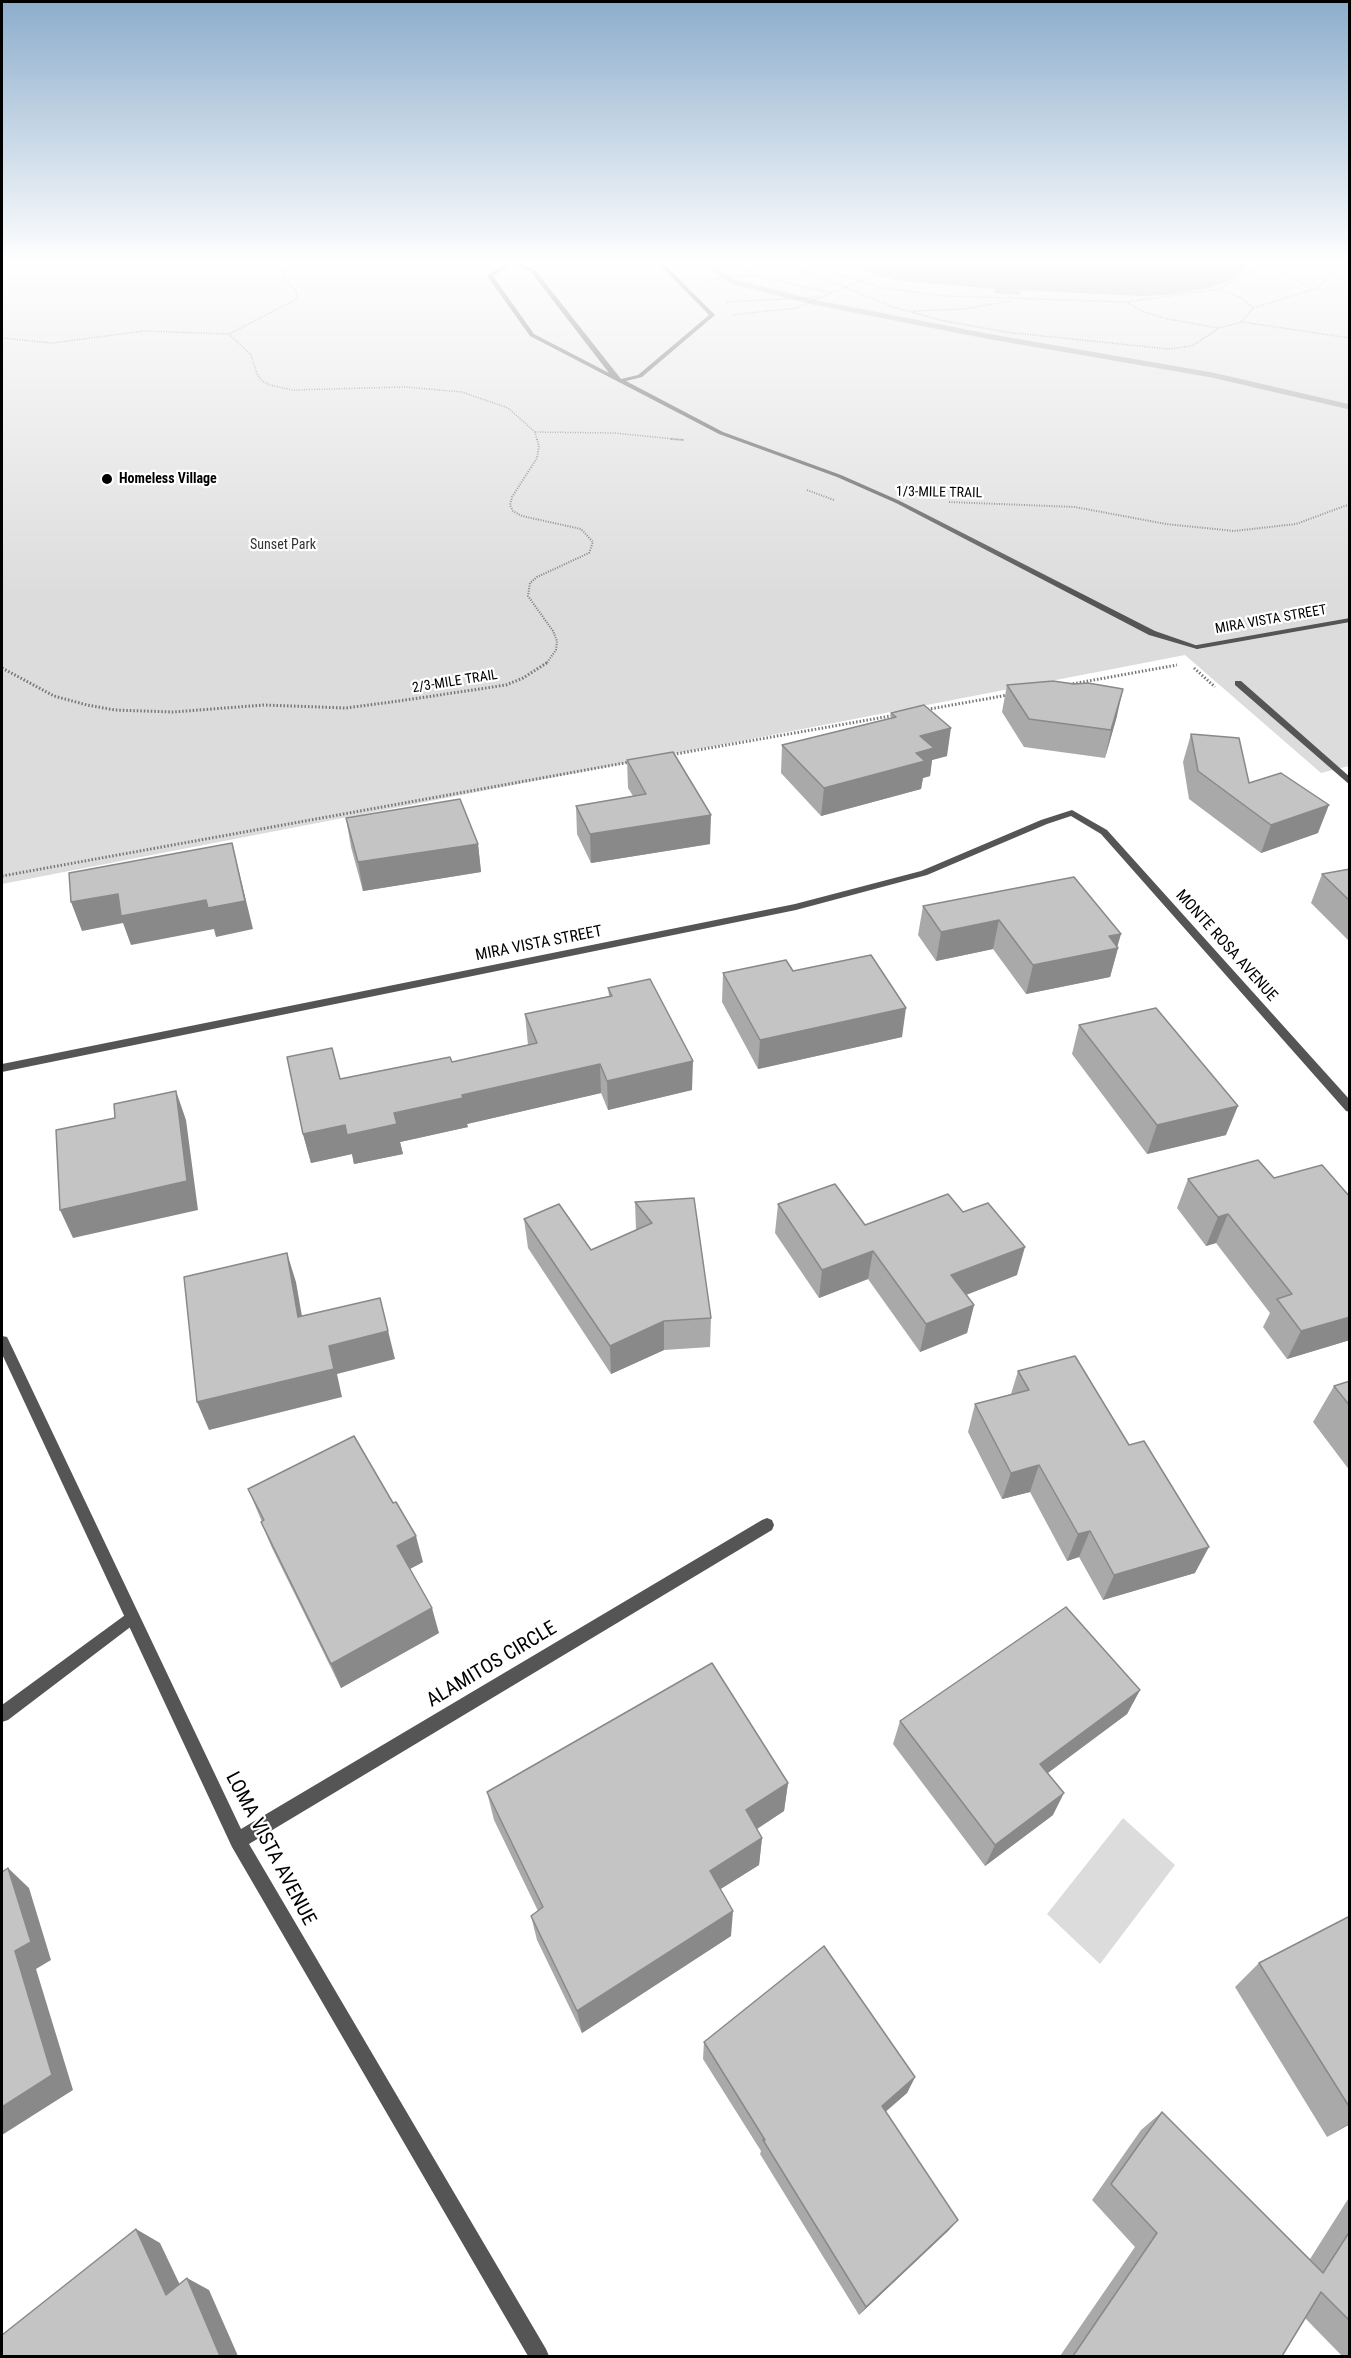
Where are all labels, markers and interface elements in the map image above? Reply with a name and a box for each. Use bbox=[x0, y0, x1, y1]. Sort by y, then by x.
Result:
place label: Homeless Village bbox=[119, 471, 217, 487]
marker: Homeless Village bbox=[100, 472, 114, 486]
street label: 1/3-MILE TRAIL bbox=[896, 484, 982, 502]
park label: Sunset Park bbox=[250, 537, 316, 553]
street label: MIRA VISTA STREET bbox=[1214, 602, 1328, 638]
street label: 2/3-MILE TRAIL bbox=[411, 667, 499, 697]
street label: MONTE ROSA AVENUE bbox=[1171, 886, 1281, 1006]
street label: MIRA VISTA STREET bbox=[474, 922, 604, 966]
street label: ALAMITOS CIRCLE bbox=[423, 1617, 561, 1713]
street label: LOMA VISTA AVENUE bbox=[219, 1768, 321, 1930]

